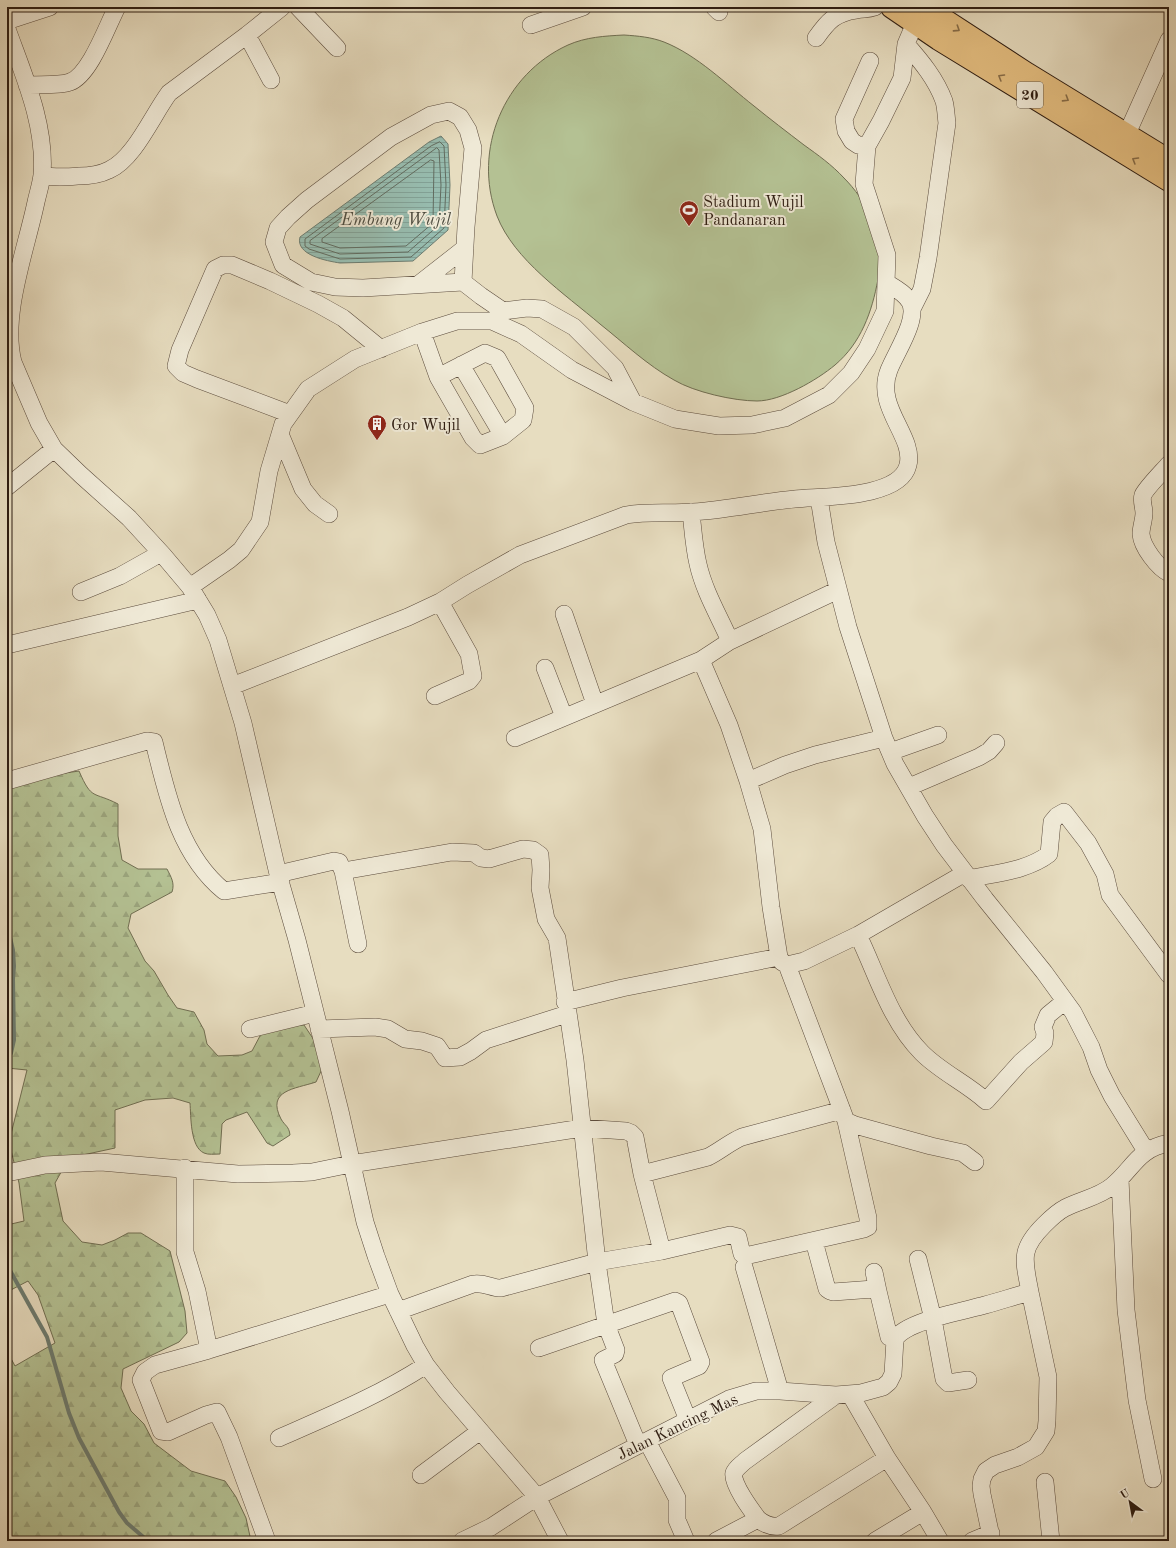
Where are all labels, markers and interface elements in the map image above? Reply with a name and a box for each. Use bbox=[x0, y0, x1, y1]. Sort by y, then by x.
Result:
one-way arrow bbox=[953, 24, 960, 31]
one-way arrow bbox=[998, 74, 1005, 82]
road number: 20 bbox=[1017, 82, 1043, 108]
one-way arrow bbox=[1062, 94, 1069, 101]
one-way arrow bbox=[1132, 158, 1139, 165]
place label: Stadium Wujil Pandanaran bbox=[703, 195, 804, 229]
sports icon: Stadium Wujil Pandanaran bbox=[678, 199, 700, 227]
water label: Embung Wujil bbox=[340, 212, 451, 229]
building icon: Gor Wujil bbox=[366, 413, 388, 441]
place label: Gor Wujil bbox=[391, 418, 460, 434]
street label: Jalan Kancing Mas bbox=[615, 1392, 741, 1464]
north arrow bbox=[1110, 1482, 1150, 1522]
text: U bbox=[1119, 1488, 1132, 1502]

